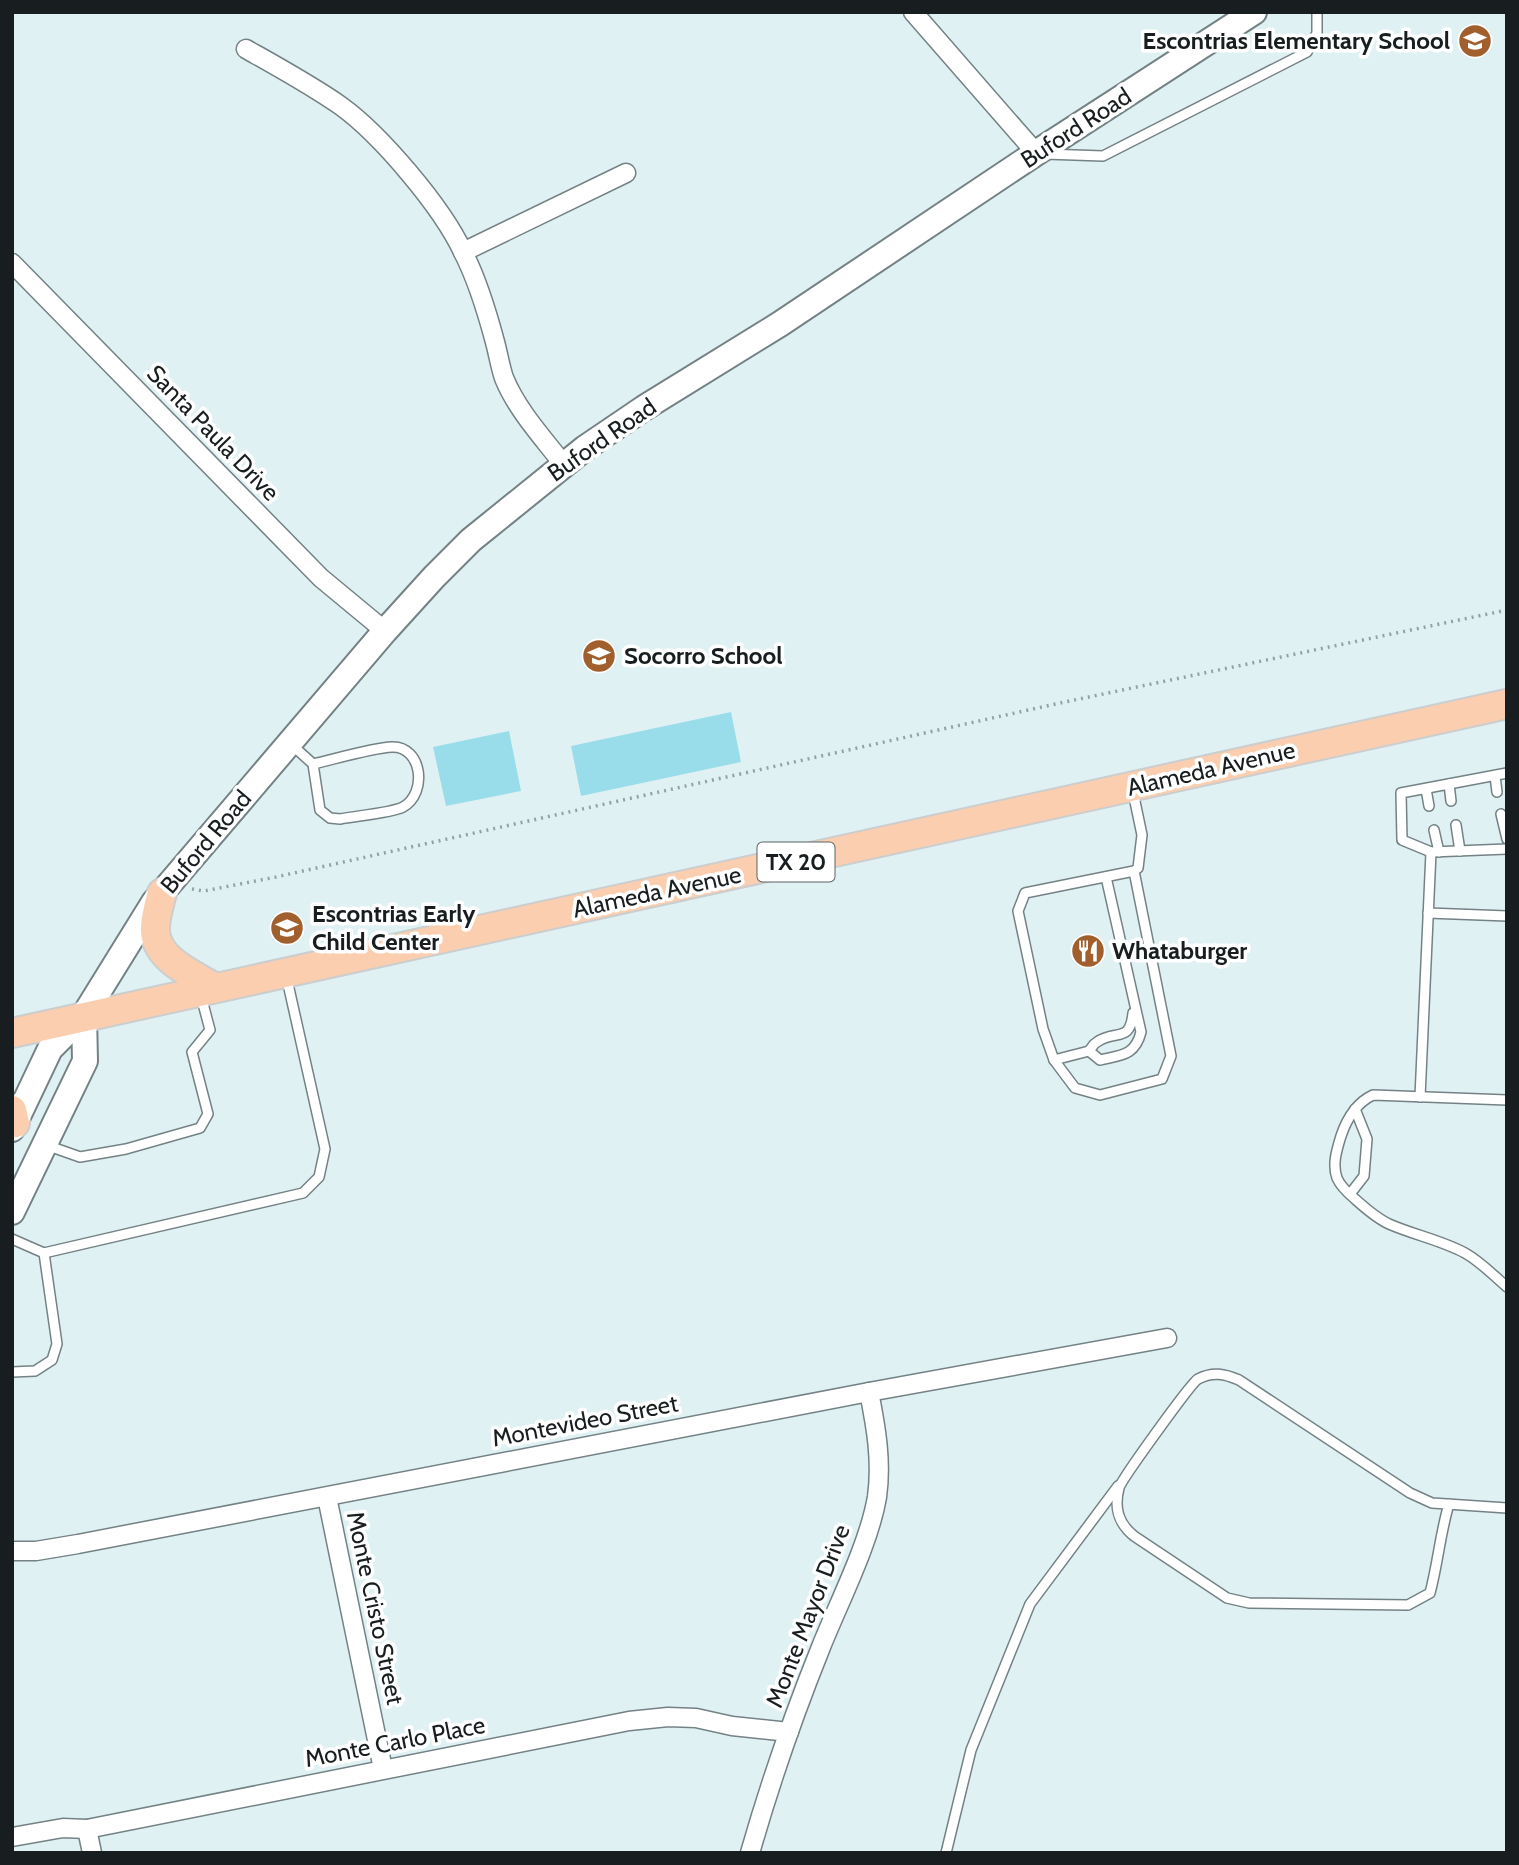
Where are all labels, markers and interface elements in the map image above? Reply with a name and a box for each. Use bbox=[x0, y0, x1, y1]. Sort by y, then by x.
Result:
school or university icon: Escontrias Elementary School bbox=[1456, 22, 1494, 60]
place label: Escontrias Elementary School bbox=[1143, 26, 1450, 55]
street label: Buford Road bbox=[1015, 81, 1136, 174]
street label: Santa Paula Drive bbox=[141, 359, 286, 507]
street label: Buford Road bbox=[542, 392, 662, 488]
school or university icon: Socorro School bbox=[580, 637, 618, 675]
place label: Socorro School bbox=[624, 641, 783, 670]
street label: Alameda Avenue bbox=[1124, 735, 1298, 802]
street label: Buford Road bbox=[154, 784, 257, 899]
road number: TX 20 bbox=[758, 842, 834, 882]
street label: Alameda Avenue bbox=[570, 860, 744, 924]
place label: Escontrias Early Child Center bbox=[312, 899, 476, 956]
school or university icon: Escontrias Early Child Center bbox=[268, 909, 306, 947]
restaurant icon: Whataburger bbox=[1069, 932, 1107, 970]
place label: Whataburger bbox=[1112, 936, 1247, 965]
street label: Montevideo Street bbox=[490, 1388, 680, 1453]
street label: Monte Cristo Street bbox=[341, 1509, 410, 1707]
street label: Monte Mayor Drive bbox=[759, 1520, 856, 1711]
street label: Monte Carlo Place bbox=[302, 1710, 488, 1773]

